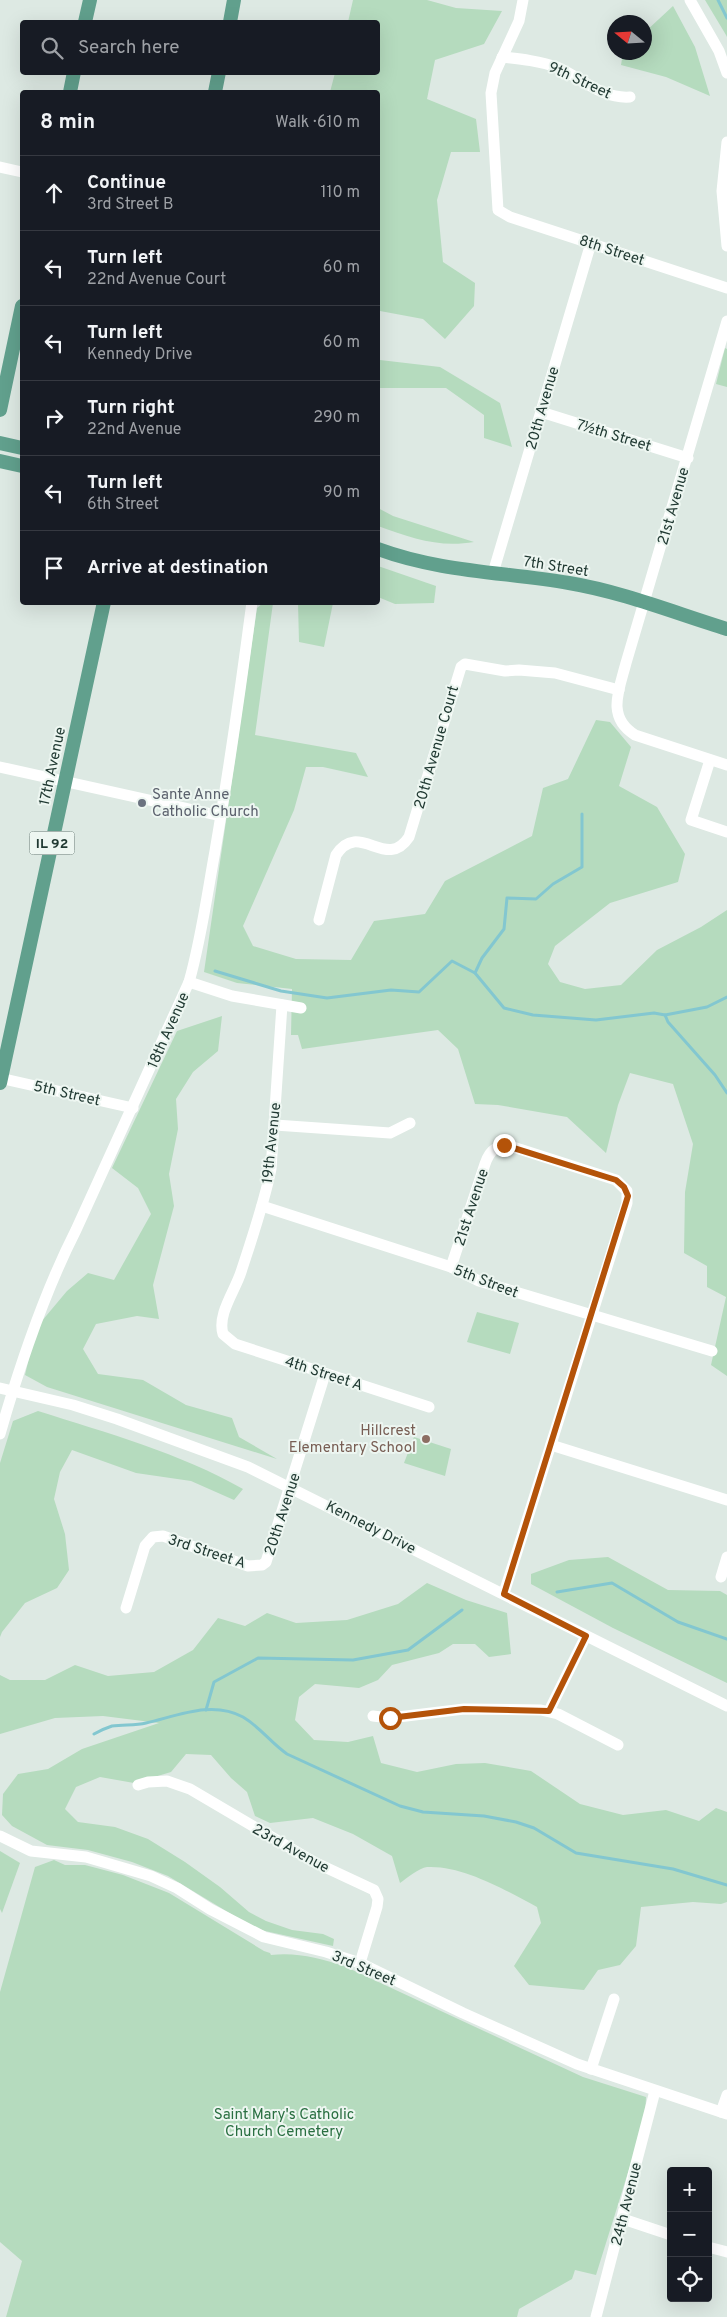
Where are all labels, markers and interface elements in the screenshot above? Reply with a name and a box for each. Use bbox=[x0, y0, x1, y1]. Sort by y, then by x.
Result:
north arrow bbox=[607, 15, 652, 60]
search box bbox=[20, 20, 380, 75]
icon: search bbox=[38, 34, 66, 62]
text: Search here bbox=[78, 36, 180, 60]
street label: 9th Street bbox=[545, 58, 614, 104]
text: 8 min bbox=[40, 109, 95, 136]
text: Walk · 610 m bbox=[275, 113, 360, 133]
text: Continue bbox=[87, 171, 166, 195]
icon: ahead bbox=[40, 179, 68, 207]
text: 110 m bbox=[320, 183, 360, 203]
text: 3rd Street B bbox=[87, 195, 174, 215]
street label: 8th Street bbox=[576, 232, 647, 271]
text: Turn left bbox=[87, 246, 163, 270]
icon: left bbox=[40, 254, 68, 282]
text: 60 m bbox=[323, 258, 360, 278]
text: 22nd Avenue Court bbox=[87, 270, 226, 290]
text: Turn left bbox=[87, 321, 163, 345]
icon: left bbox=[40, 329, 68, 357]
text: 60 m bbox=[323, 333, 360, 353]
text: Kennedy Drive bbox=[87, 345, 192, 365]
street label: 20th Avenue bbox=[522, 365, 564, 452]
text: Turn right bbox=[87, 396, 175, 420]
icon: right bbox=[40, 404, 68, 432]
text: 290 m bbox=[313, 408, 360, 428]
street label: 7½th Street bbox=[574, 416, 653, 457]
text: 22nd Avenue bbox=[87, 420, 181, 440]
street label: 21st Avenue bbox=[654, 465, 695, 548]
text: Turn left bbox=[87, 471, 163, 495]
icon: left bbox=[40, 479, 68, 507]
text: 90 m bbox=[323, 483, 360, 503]
text: 6th Street bbox=[87, 495, 159, 515]
street label: 7th Street bbox=[522, 553, 590, 582]
icon: arrive bbox=[40, 554, 68, 582]
text: Arrive at destination bbox=[87, 556, 268, 580]
street label: 20th Avenue Court bbox=[411, 683, 464, 811]
street label: 17th Avenue bbox=[36, 725, 71, 807]
place label: Sante Anne Catholic Church bbox=[152, 786, 259, 822]
marker: Sante Anne Catholic Church bbox=[136, 797, 148, 809]
road number: IL 92 bbox=[30, 831, 74, 854]
street label: 18th Avenue bbox=[144, 990, 195, 1072]
street label: 5th Street bbox=[31, 1078, 102, 1111]
street label: 19th Avenue bbox=[259, 1102, 286, 1185]
route end bbox=[493, 1134, 516, 1157]
street label: 21st Avenue bbox=[451, 1166, 494, 1248]
street label: 5th Street bbox=[450, 1261, 521, 1303]
street label: 4th Street A bbox=[282, 1353, 365, 1396]
place label: Hillcrest Elementary School bbox=[289, 1422, 416, 1458]
marker: Hillcrest Elementary School bbox=[420, 1433, 432, 1445]
street label: 20th Avenue bbox=[261, 1471, 306, 1558]
street label: Kennedy Drive bbox=[322, 1497, 419, 1559]
street label: 3rd Street A bbox=[165, 1531, 248, 1574]
route start bbox=[379, 1707, 402, 1730]
street label: 23rd Avenue bbox=[248, 1820, 332, 1878]
street label: 3rd Street bbox=[329, 1947, 398, 1991]
park label: Saint Mary's Catholic Church Cemetery bbox=[214, 2106, 354, 2142]
street label: 24th Avenue bbox=[608, 2161, 647, 2248]
map controls bbox=[667, 2167, 712, 2302]
button: + bbox=[667, 2167, 712, 2212]
button: − bbox=[667, 2212, 712, 2257]
button: locate bbox=[667, 2257, 712, 2302]

